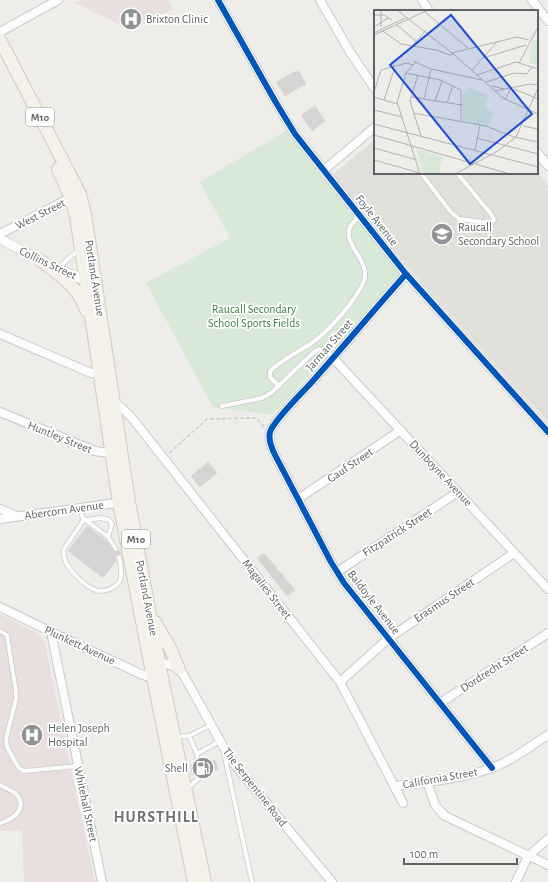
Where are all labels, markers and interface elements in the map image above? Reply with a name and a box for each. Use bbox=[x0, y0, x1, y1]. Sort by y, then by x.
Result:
hospital icon: Brixton Clinic bbox=[118, 6, 144, 32]
inset map bbox=[374, 10, 538, 174]
place label: Brixton Clinic bbox=[146, 13, 208, 25]
road number: M10 bbox=[26, 108, 54, 126]
street label: Foyle Avenue bbox=[353, 192, 401, 248]
street label: West Street bbox=[13, 196, 67, 232]
school or university icon: Raucall Secondary School bbox=[429, 221, 455, 247]
place label: Raucall Secondary School bbox=[458, 221, 539, 248]
street label: Portland Avenue bbox=[83, 239, 107, 317]
street label: Collins Street bbox=[18, 245, 79, 282]
park label: Raucall Secondary School Sports Fields bbox=[208, 303, 300, 329]
street label: Jarman Street bbox=[303, 317, 355, 373]
street label: Huntley Street bbox=[26, 419, 94, 456]
street label: Dunboyne Avenue bbox=[407, 438, 475, 509]
street label: Gauf Street bbox=[325, 445, 375, 485]
street label: Abercorn Avenue bbox=[24, 498, 104, 522]
street label: Fitzpatrick Street bbox=[360, 505, 434, 559]
road number: M10 bbox=[122, 530, 150, 548]
street label: Magalies Street bbox=[240, 557, 294, 621]
street label: Portland Avenue bbox=[134, 559, 160, 637]
street label: Baldoyle Avenue bbox=[345, 568, 403, 637]
street label: Erasmus Street bbox=[412, 575, 476, 624]
street label: Plunkett Avenue bbox=[43, 623, 117, 667]
street label: Dordrecht Street bbox=[458, 642, 530, 694]
hospital icon: Helen Joseph Hospital bbox=[19, 722, 45, 748]
place label: Helen Joseph Hospital bbox=[48, 722, 110, 748]
street label: The Serpentine Road bbox=[221, 745, 289, 829]
fuel station icon: Shell bbox=[190, 755, 216, 781]
place label: Shell bbox=[165, 762, 188, 774]
street label: Whitehall Street bbox=[72, 765, 100, 843]
street label: California Street bbox=[402, 765, 478, 790]
district label: HURSTHILL bbox=[113, 809, 199, 825]
scale bar bbox=[404, 840, 517, 866]
text: 100 m bbox=[410, 848, 438, 860]

